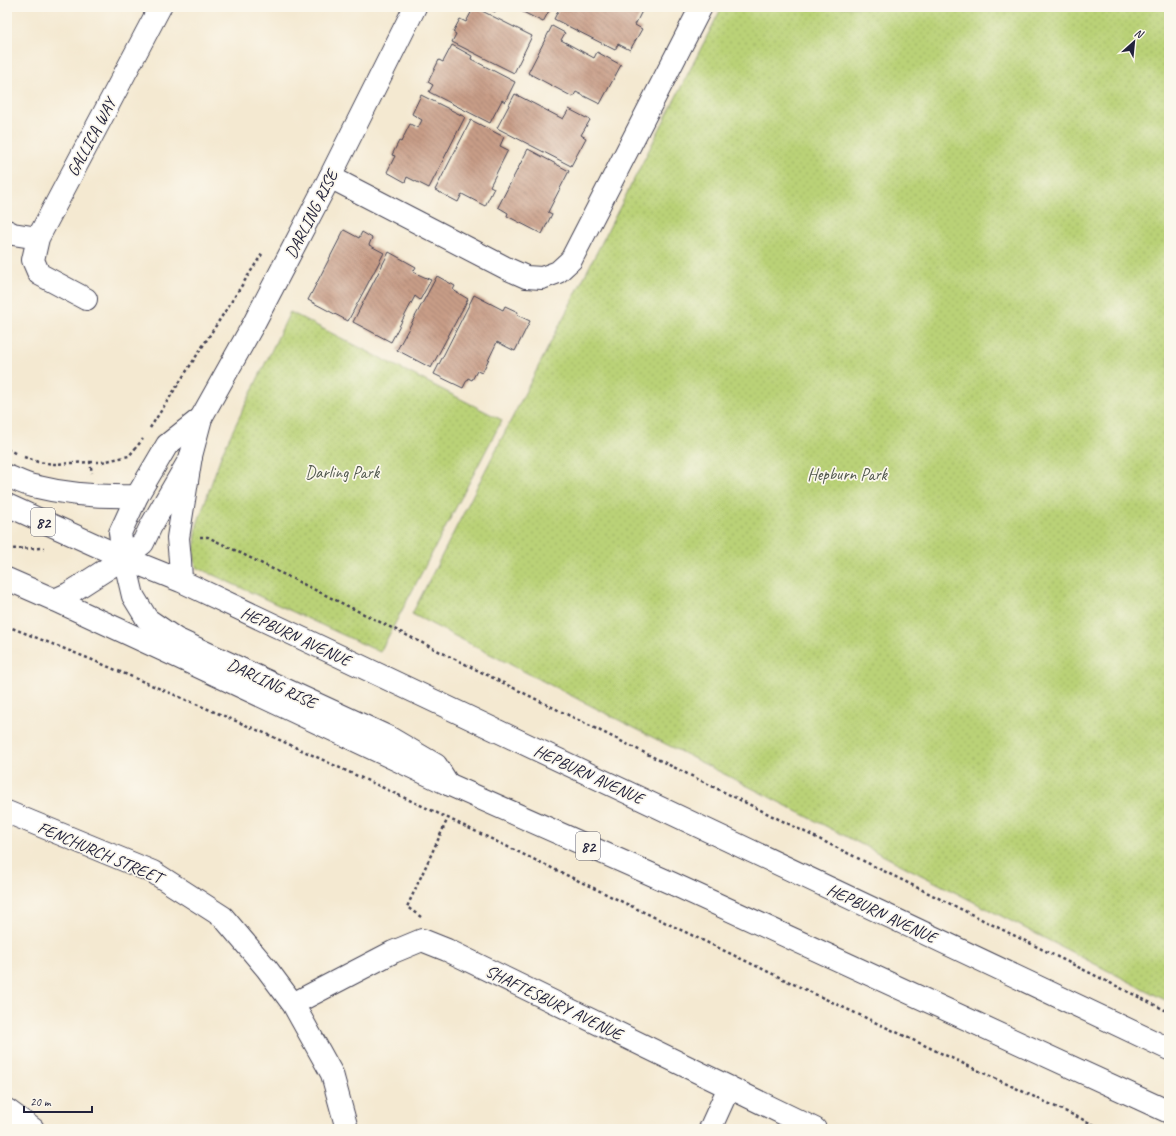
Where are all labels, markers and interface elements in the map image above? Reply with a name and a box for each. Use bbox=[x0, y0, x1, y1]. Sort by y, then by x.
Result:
north arrow bbox=[1114, 22, 1154, 62]
text: N bbox=[1132, 25, 1147, 42]
street label: GALLICA WAY bbox=[62, 92, 122, 180]
street label: DARLING RISE bbox=[280, 165, 343, 262]
park label: Darling Park bbox=[305, 462, 381, 483]
park label: Hepburn Park bbox=[807, 464, 889, 485]
road number: 82 bbox=[31, 508, 55, 536]
street label: HEPBURN AVENUE bbox=[238, 602, 356, 672]
street label: DARLING RISE bbox=[224, 654, 321, 714]
street label: HEPBURN AVENUE bbox=[531, 740, 649, 810]
street label: FENCHURCH STREET bbox=[34, 817, 169, 890]
road number: 82 bbox=[576, 832, 600, 860]
street label: HEPBURN AVENUE bbox=[824, 879, 942, 949]
street label: SHAFTESBURY AVENUE bbox=[482, 960, 627, 1046]
scale bar bbox=[24, 1088, 92, 1114]
text: 20 m bbox=[30, 1094, 52, 1110]

